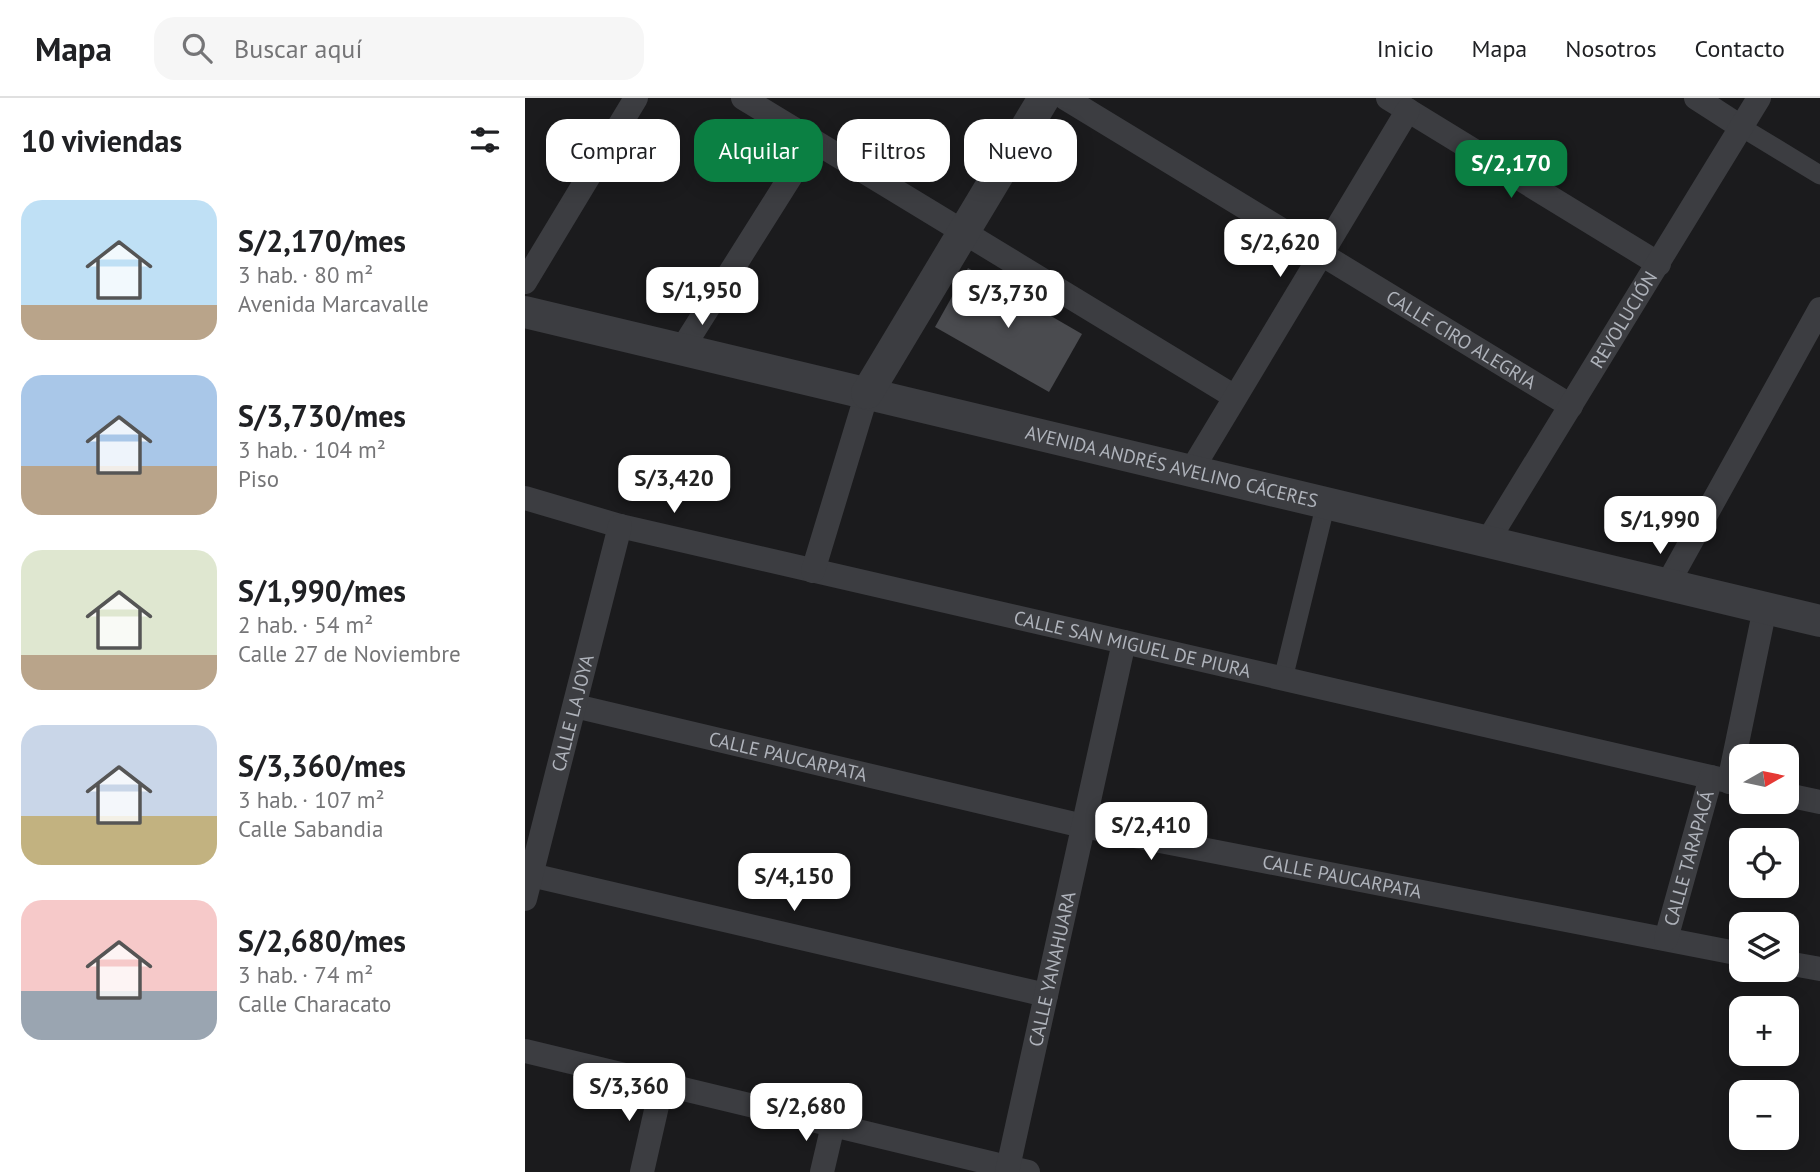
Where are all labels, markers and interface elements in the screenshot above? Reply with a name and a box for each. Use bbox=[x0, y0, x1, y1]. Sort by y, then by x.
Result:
search box bbox=[154, 17, 644, 80]
text: Mapa bbox=[35, 27, 112, 70]
icon: search bbox=[178, 29, 216, 67]
text: Buscar aquí bbox=[234, 32, 362, 65]
text: Inicio bbox=[1377, 33, 1434, 64]
text: Mapa bbox=[1472, 33, 1527, 64]
text: Nosotros bbox=[1565, 33, 1657, 64]
text: Contacto bbox=[1695, 33, 1785, 64]
chip: Comprar bbox=[546, 119, 680, 182]
chip: Alquilar bbox=[694, 119, 823, 182]
chip: Filtros bbox=[837, 119, 950, 182]
chip: Nuevo bbox=[964, 119, 1077, 182]
text: 10 viviendas bbox=[21, 121, 182, 160]
icon: filters bbox=[466, 121, 504, 159]
pin: S/2,170 bbox=[1446, 140, 1576, 200]
text: S/2,170 bbox=[1471, 148, 1551, 177]
pin: S/2,620 bbox=[1215, 220, 1345, 279]
text: S/2,170/mes bbox=[238, 221, 406, 260]
text: S/2,620 bbox=[1240, 227, 1320, 256]
icon: home bbox=[77, 228, 161, 312]
text: 3 hab. · 80 m² bbox=[238, 260, 373, 289]
street label: REVOLUCIÓN bbox=[1585, 267, 1662, 372]
pin: S/1,950 bbox=[637, 268, 767, 327]
pin: S/3,730 bbox=[943, 271, 1073, 330]
text: S/1,950 bbox=[662, 275, 742, 304]
text: S/3,730 bbox=[968, 278, 1048, 307]
street label: CALLE CIRO ALEGRIA bbox=[1382, 284, 1541, 394]
text: Avenida Marcavalle bbox=[238, 289, 429, 318]
text: S/3,730/mes bbox=[238, 396, 406, 435]
icon: home bbox=[77, 403, 161, 487]
street label: AVENIDA ANDRÉS AVELINO CÁCERES bbox=[1023, 420, 1320, 513]
text: 3 hab. · 104 m² bbox=[238, 435, 386, 464]
pin: S/3,420 bbox=[609, 456, 739, 515]
text: S/3,420 bbox=[634, 463, 714, 492]
text: Piso bbox=[238, 464, 279, 493]
pin: S/1,990 bbox=[1595, 496, 1725, 556]
text: S/1,990 bbox=[1620, 504, 1700, 533]
text: S/1,990/mes bbox=[238, 571, 406, 610]
icon: home bbox=[77, 578, 161, 662]
street label: CALLE SAN MIGUEL DE PIURA bbox=[1012, 605, 1253, 683]
text: 2 hab. · 54 m² bbox=[238, 610, 373, 639]
text: Calle 27 de Noviembre bbox=[238, 639, 461, 668]
street label: CALLE LA JOYA bbox=[546, 652, 599, 774]
street label: CALLE PAUCARPATA bbox=[707, 726, 870, 787]
north arrow bbox=[1729, 744, 1799, 814]
map controls bbox=[1729, 744, 1799, 1150]
text: S/3,360/mes bbox=[238, 746, 406, 785]
icon: home bbox=[77, 753, 161, 837]
text: 3 hab. · 107 m² bbox=[238, 785, 385, 814]
street label: CALLE TARAPACÁ bbox=[1658, 788, 1719, 929]
pin: S/2,410 bbox=[1086, 802, 1216, 862]
text: S/2,410 bbox=[1111, 810, 1191, 839]
text: Calle Sabandia bbox=[238, 814, 383, 843]
button: locate bbox=[1729, 828, 1799, 898]
street label: CALLE PAUCARPATA bbox=[1260, 849, 1424, 904]
pin: S/4,150 bbox=[729, 854, 859, 913]
text: S/4,150 bbox=[754, 861, 834, 890]
street label: CALLE YANAHUARA bbox=[1023, 889, 1081, 1049]
button: layers bbox=[1729, 912, 1799, 982]
text: S/2,680/mes bbox=[238, 921, 406, 960]
icon: home bbox=[77, 928, 161, 1012]
text: 3 hab. · 74 m² bbox=[238, 960, 373, 989]
text: Calle Characato bbox=[238, 989, 391, 1018]
button: + bbox=[1729, 996, 1799, 1066]
pin: S/3,360 bbox=[564, 1063, 694, 1123]
text: S/3,360 bbox=[589, 1071, 669, 1100]
button: − bbox=[1729, 1080, 1799, 1150]
pin: S/2,680 bbox=[741, 1084, 871, 1143]
text: S/2,680 bbox=[766, 1091, 846, 1120]

